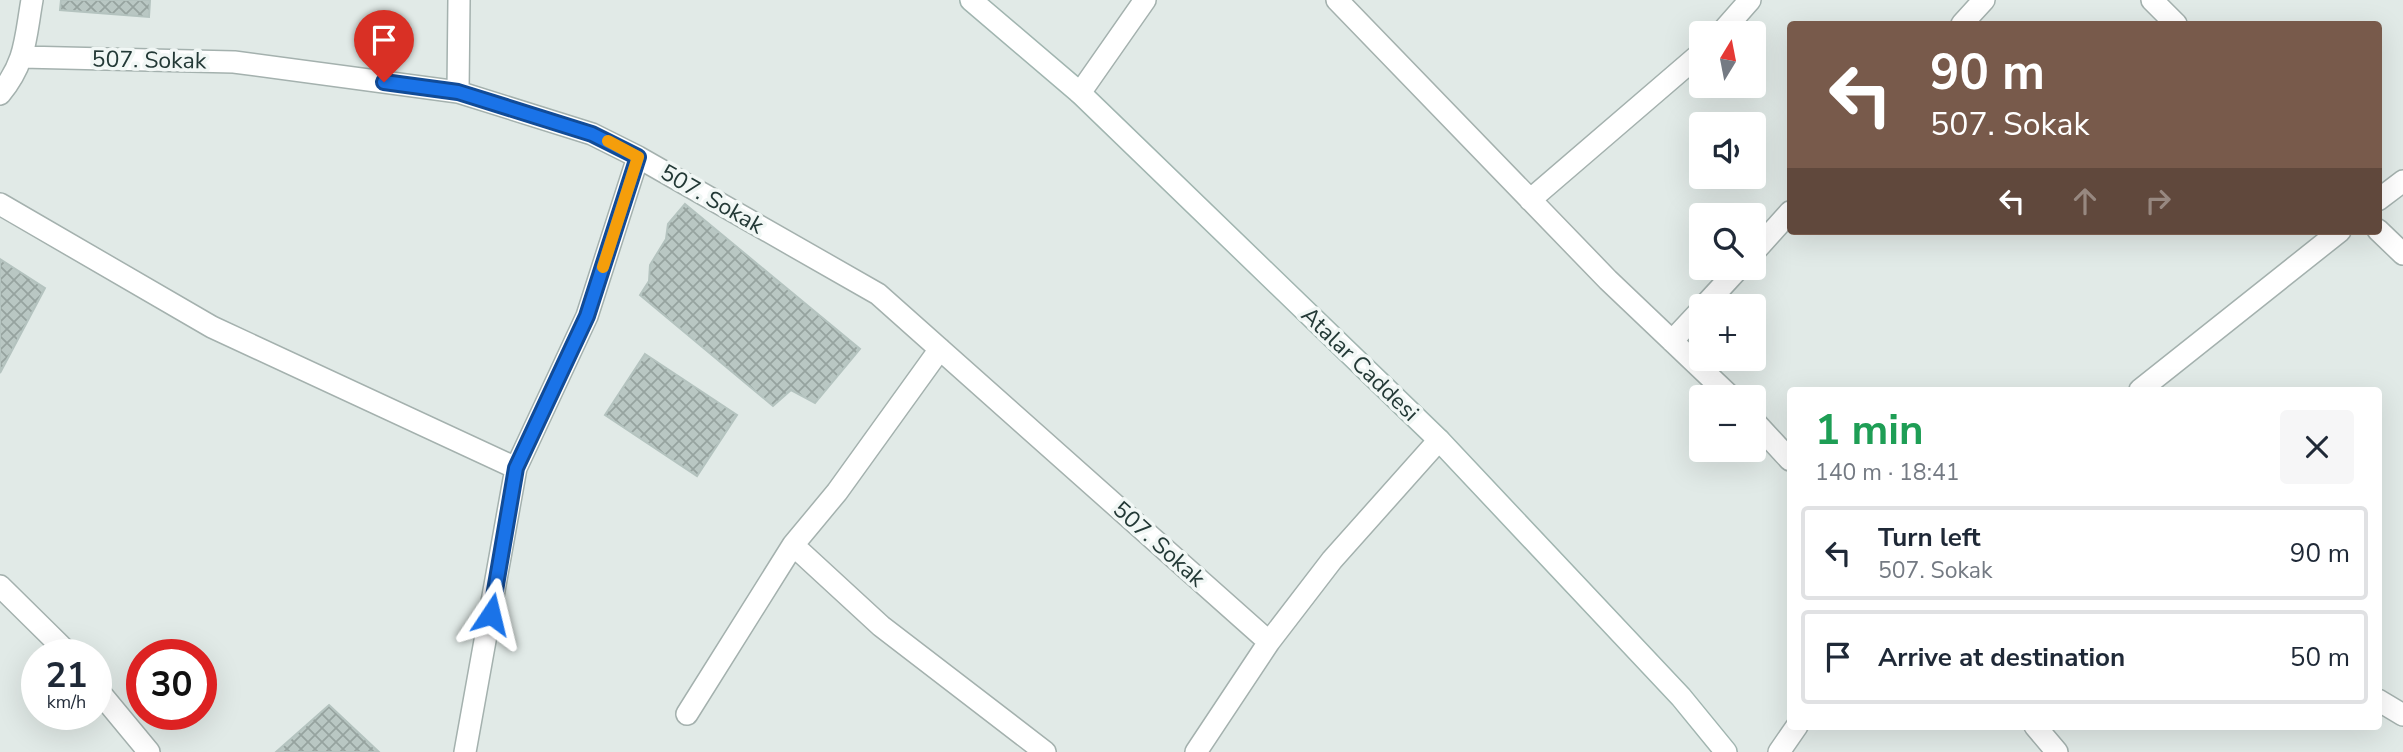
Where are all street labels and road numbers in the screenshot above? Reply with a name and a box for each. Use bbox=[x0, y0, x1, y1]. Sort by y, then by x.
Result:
street label: 507. Sokak bbox=[91, 44, 207, 77]
street label: 507. Sokak bbox=[655, 157, 770, 241]
street label: Atalar Caddesi bbox=[1294, 300, 1426, 428]
street label: 507. Sokak bbox=[1106, 494, 1212, 594]

